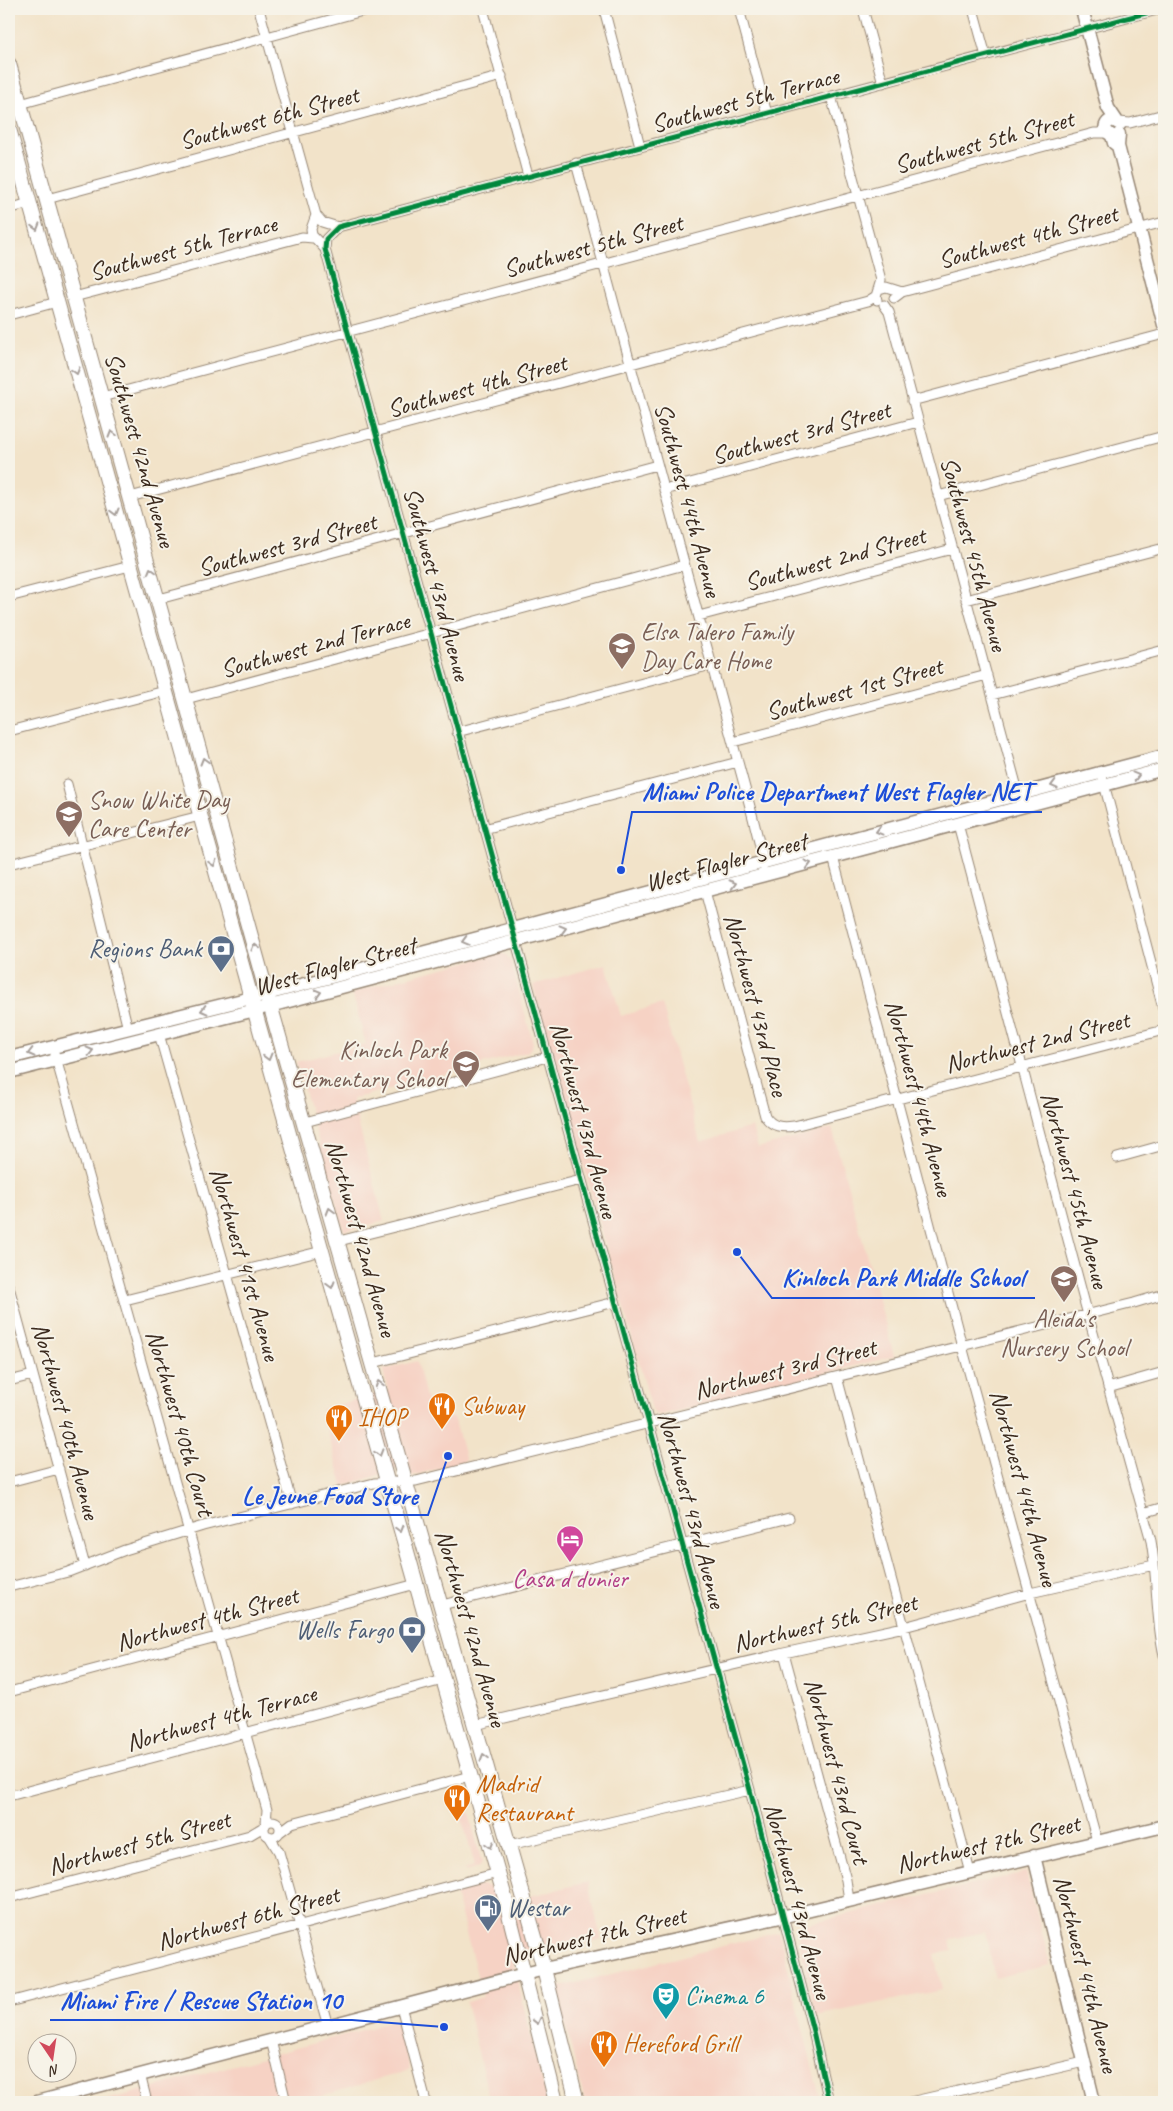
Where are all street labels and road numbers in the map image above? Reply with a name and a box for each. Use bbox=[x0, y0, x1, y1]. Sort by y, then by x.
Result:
street label: Southwest 5th Terrace bbox=[648, 59, 844, 140]
street label: Southwest 6th Street bbox=[176, 78, 365, 157]
street label: Southwest 5th Street bbox=[891, 102, 1080, 181]
street label: Southwest 4th Street bbox=[935, 197, 1124, 276]
street label: Southwest 5th Street bbox=[500, 206, 689, 285]
street label: Southwest 5th Terrace bbox=[86, 207, 282, 288]
street label: Southwest 4th Street bbox=[384, 346, 573, 425]
street label: Southwest 42nd Avenue bbox=[97, 349, 184, 553]
street label: Southwest 3rd Street bbox=[708, 393, 896, 472]
street label: Southwest 44th Avenue bbox=[647, 400, 730, 602]
street label: Southwest 45th Avenue bbox=[933, 454, 1016, 656]
street label: Southwest 43rd Avenue bbox=[396, 484, 479, 686]
street label: Southwest 3rd Street bbox=[194, 505, 382, 584]
street label: Southwest 2nd Street bbox=[741, 519, 932, 599]
street label: Southwest 2nd Terrace bbox=[217, 604, 415, 686]
street label: Southwest 1st Street bbox=[762, 649, 948, 728]
street label: West Flagler Street bbox=[642, 824, 814, 899]
street label: Northwest 43rd Place bbox=[716, 910, 796, 1101]
street label: West Flagler Street bbox=[251, 928, 423, 1003]
street label: Northwest 44th Avenue bbox=[877, 996, 961, 1202]
street label: Northwest 2nd Street bbox=[942, 1003, 1135, 1080]
street label: Northwest 43rd Avenue bbox=[542, 1019, 626, 1223]
street label: Northwest 45th Avenue bbox=[1033, 1088, 1117, 1294]
street label: Northwest 42nd Avenue bbox=[318, 1136, 405, 1342]
street label: Northwest 41st Avenue bbox=[202, 1164, 288, 1366]
street label: Northwest 40th Avenue bbox=[24, 1319, 108, 1525]
street label: Northwest 40th Court bbox=[138, 1326, 223, 1522]
street label: Northwest 3rd Street bbox=[691, 1330, 882, 1407]
street label: Northwest 44th Avenue bbox=[982, 1386, 1066, 1592]
street label: Northwest 43rd Avenue bbox=[650, 1409, 734, 1613]
street label: Northwest 42nd Avenue bbox=[428, 1526, 515, 1732]
street label: Northwest 4th Street bbox=[112, 1579, 304, 1659]
street label: Northwest 5th Street bbox=[730, 1586, 922, 1660]
street label: Northwest 43rd Court bbox=[797, 1675, 878, 1870]
street label: Northwest 4th Terrace bbox=[122, 1677, 321, 1759]
street label: Northwest 43rd Avenue bbox=[756, 1800, 840, 2004]
street label: Northwest 5th Street bbox=[44, 1803, 236, 1883]
street label: Northwest 7th Street bbox=[893, 1807, 1085, 1881]
street label: Northwest 44th Avenue bbox=[1046, 1872, 1126, 2078]
street label: Northwest 6th Street bbox=[153, 1878, 345, 1958]
street label: Northwest 7th Street bbox=[499, 1899, 691, 1973]

